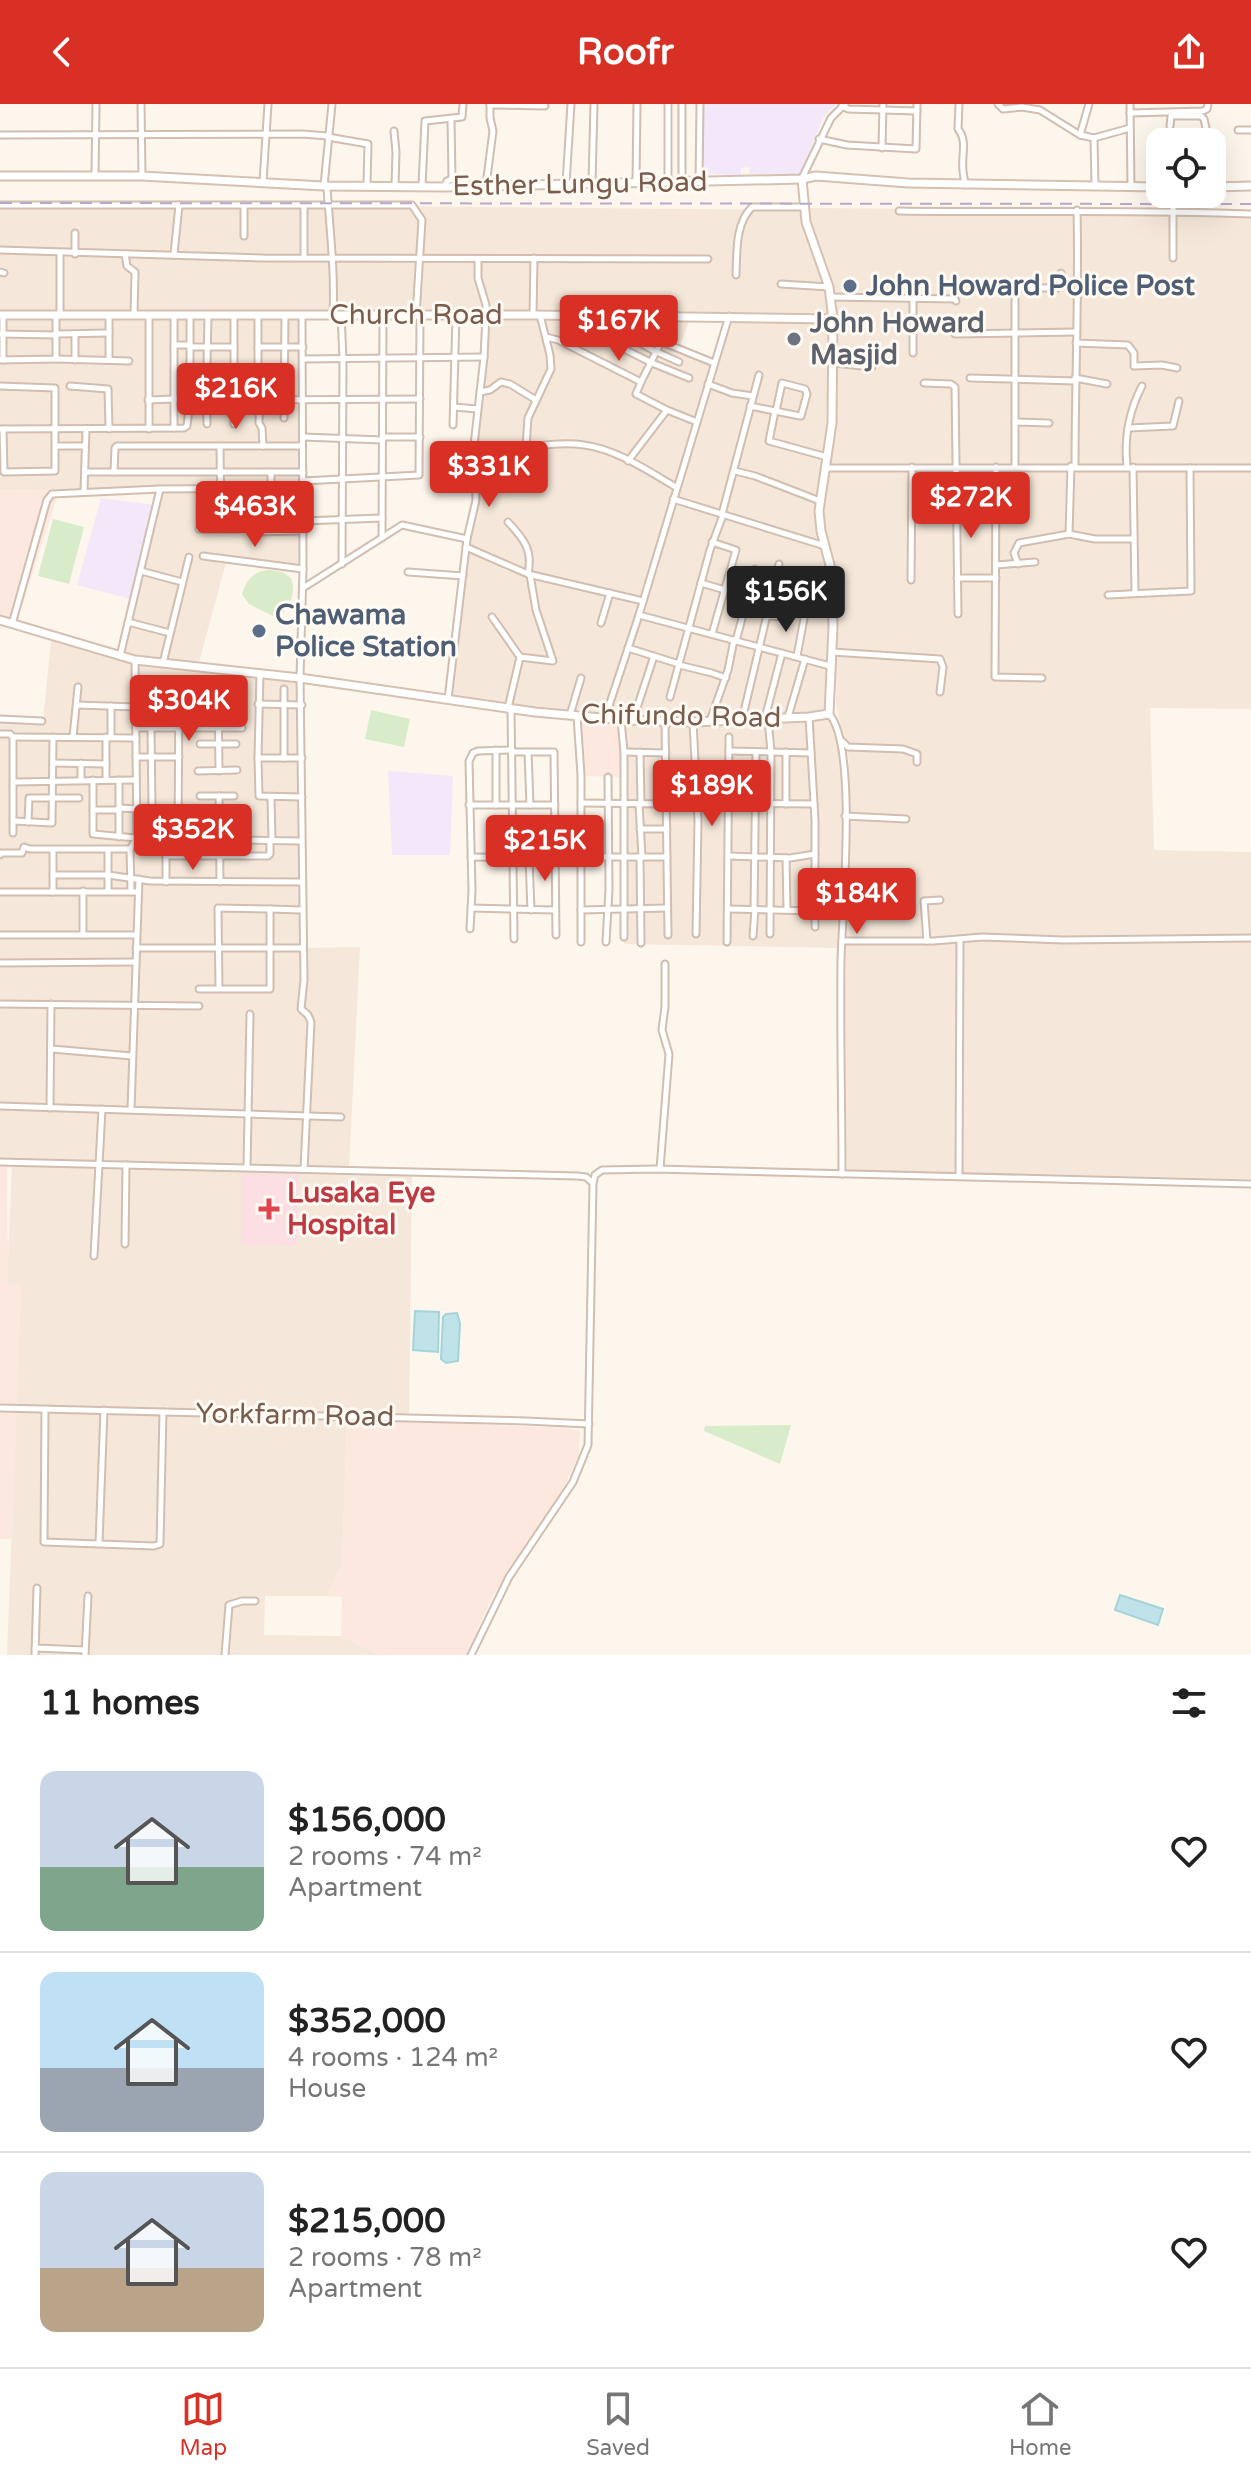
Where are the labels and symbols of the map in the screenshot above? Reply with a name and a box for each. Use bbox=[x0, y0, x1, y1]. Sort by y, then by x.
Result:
street label: Esther Lungu Road bbox=[452, 165, 708, 203]
place label: John Howard Police Post bbox=[865, 269, 1195, 303]
marker: John Howard Police Post bbox=[841, 277, 859, 295]
pin: $167K bbox=[563, 295, 675, 363]
street label: Church Road bbox=[329, 298, 503, 332]
place label: John Howard Masjid bbox=[809, 306, 985, 372]
marker: John Howard Masjid bbox=[785, 330, 803, 348]
pin: $216K bbox=[180, 363, 292, 431]
pin: $331K bbox=[433, 441, 545, 509]
pin: $272K bbox=[915, 472, 1027, 540]
pin: $463K bbox=[199, 481, 311, 549]
pin: $156K bbox=[730, 566, 842, 634]
place label: Chawama Police Station bbox=[275, 598, 457, 664]
marker: Chawama Police Station bbox=[250, 622, 268, 640]
pin: $304K bbox=[133, 675, 245, 743]
street label: Chifundo Road bbox=[580, 697, 782, 735]
pin: $189K bbox=[656, 760, 768, 828]
pin: $352K bbox=[137, 804, 249, 872]
pin: $215K bbox=[489, 815, 601, 883]
pin: $184K bbox=[801, 868, 913, 936]
place label: Lusaka Eye Hospital bbox=[287, 1176, 436, 1242]
marker: Lusaka Eye Hospital bbox=[258, 1198, 280, 1220]
street label: Yorkfarm Road bbox=[195, 1396, 395, 1434]

